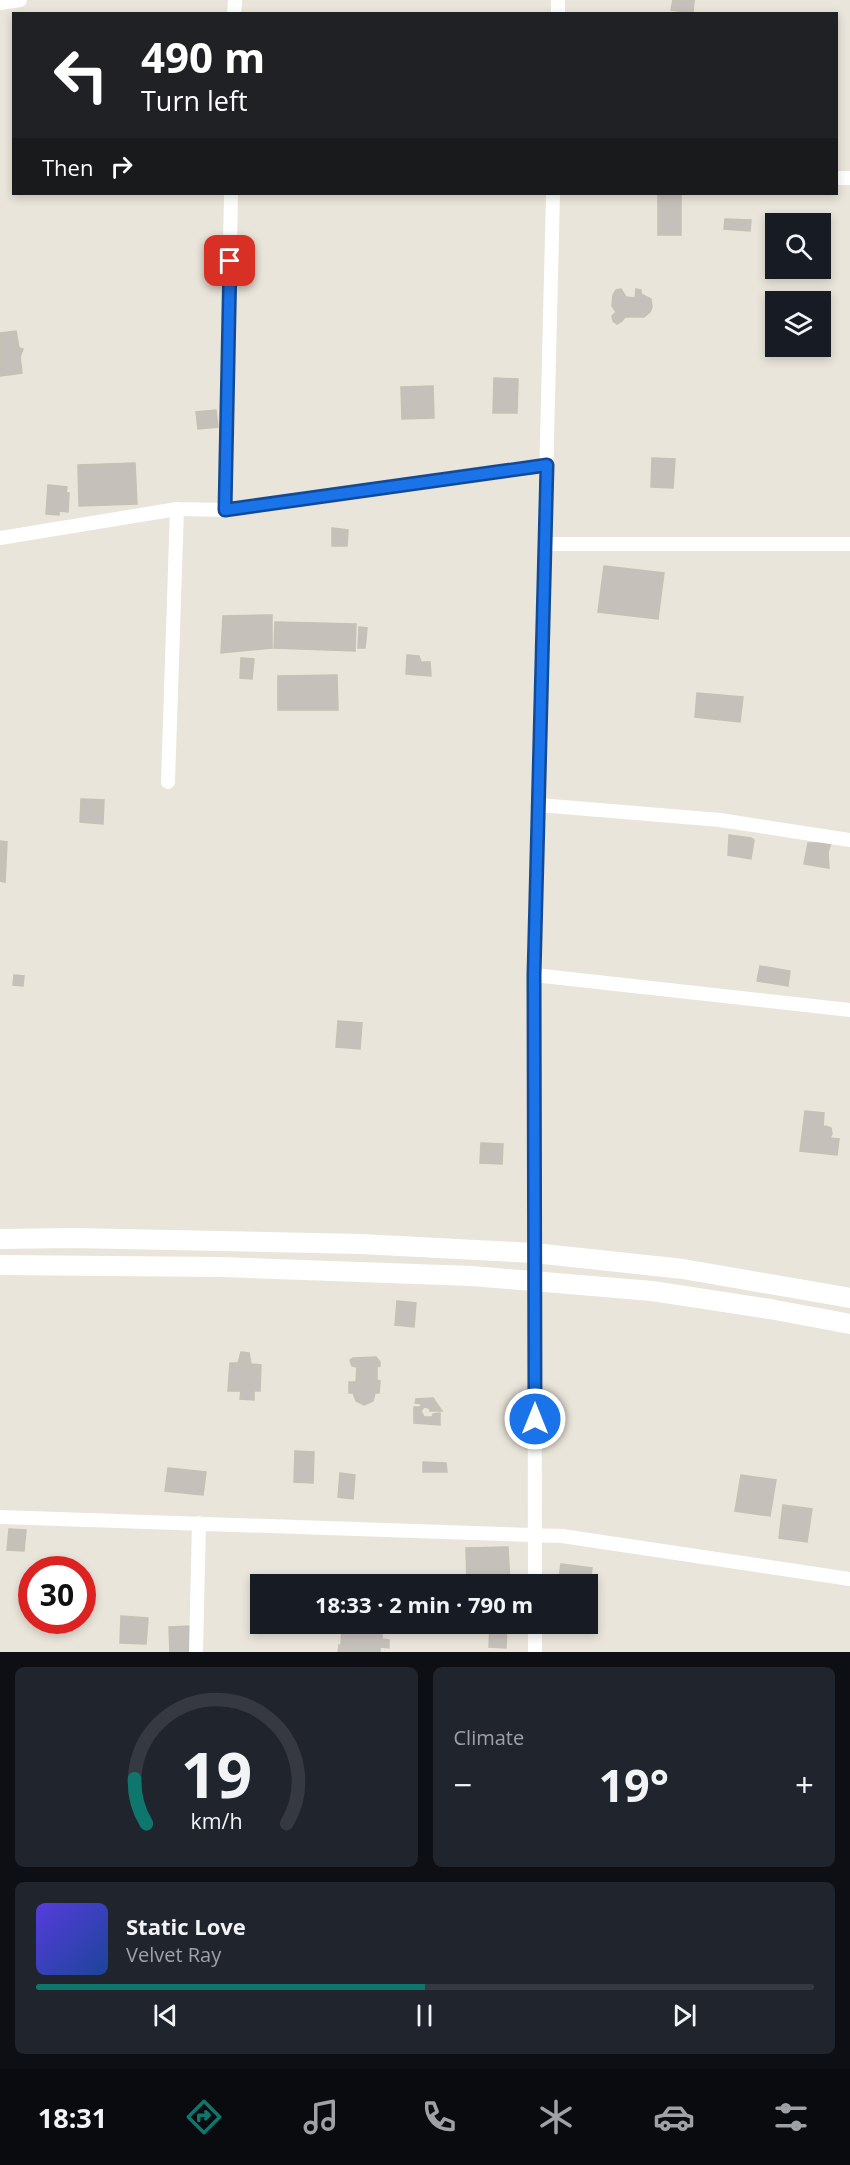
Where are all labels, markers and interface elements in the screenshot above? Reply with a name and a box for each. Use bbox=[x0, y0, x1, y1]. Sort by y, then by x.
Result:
text: 490 m bbox=[141, 28, 265, 85]
icon: left bbox=[42, 36, 120, 114]
text: Turn left bbox=[141, 82, 248, 119]
icon: right bbox=[105, 150, 138, 183]
text: Then bbox=[42, 152, 93, 182]
map controls bbox=[765, 213, 831, 357]
button: search bbox=[765, 213, 831, 279]
pin bbox=[204, 235, 255, 286]
icon: arrive bbox=[213, 244, 246, 277]
button: layers bbox=[765, 291, 831, 357]
position arrow bbox=[503, 1387, 567, 1451]
speed limit sign: 30 bbox=[18, 1556, 96, 1634]
text: 18:33 · 2 min · 790 m bbox=[315, 1589, 533, 1619]
text: Climate bbox=[454, 1724, 524, 1751]
text: 19 bbox=[181, 1731, 252, 1816]
text: 19° bbox=[598, 1754, 669, 1815]
text: − bbox=[454, 1762, 472, 1807]
text: + bbox=[795, 1762, 814, 1807]
text: km/h bbox=[190, 1806, 242, 1835]
text: Static Love bbox=[126, 1911, 246, 1941]
text: Velvet Ray bbox=[126, 1941, 221, 1968]
icon: previous bbox=[149, 1999, 182, 2032]
icon: pause bbox=[408, 1999, 441, 2032]
icon: next bbox=[668, 1999, 701, 2032]
icon: directions bbox=[183, 2096, 225, 2138]
icon: music bbox=[300, 2096, 342, 2138]
icon: phone bbox=[418, 2096, 460, 2138]
icon: climate bbox=[535, 2096, 577, 2138]
icon: car bbox=[653, 2096, 695, 2138]
icon: filters bbox=[770, 2096, 812, 2138]
text: 18:31 bbox=[38, 2099, 107, 2136]

